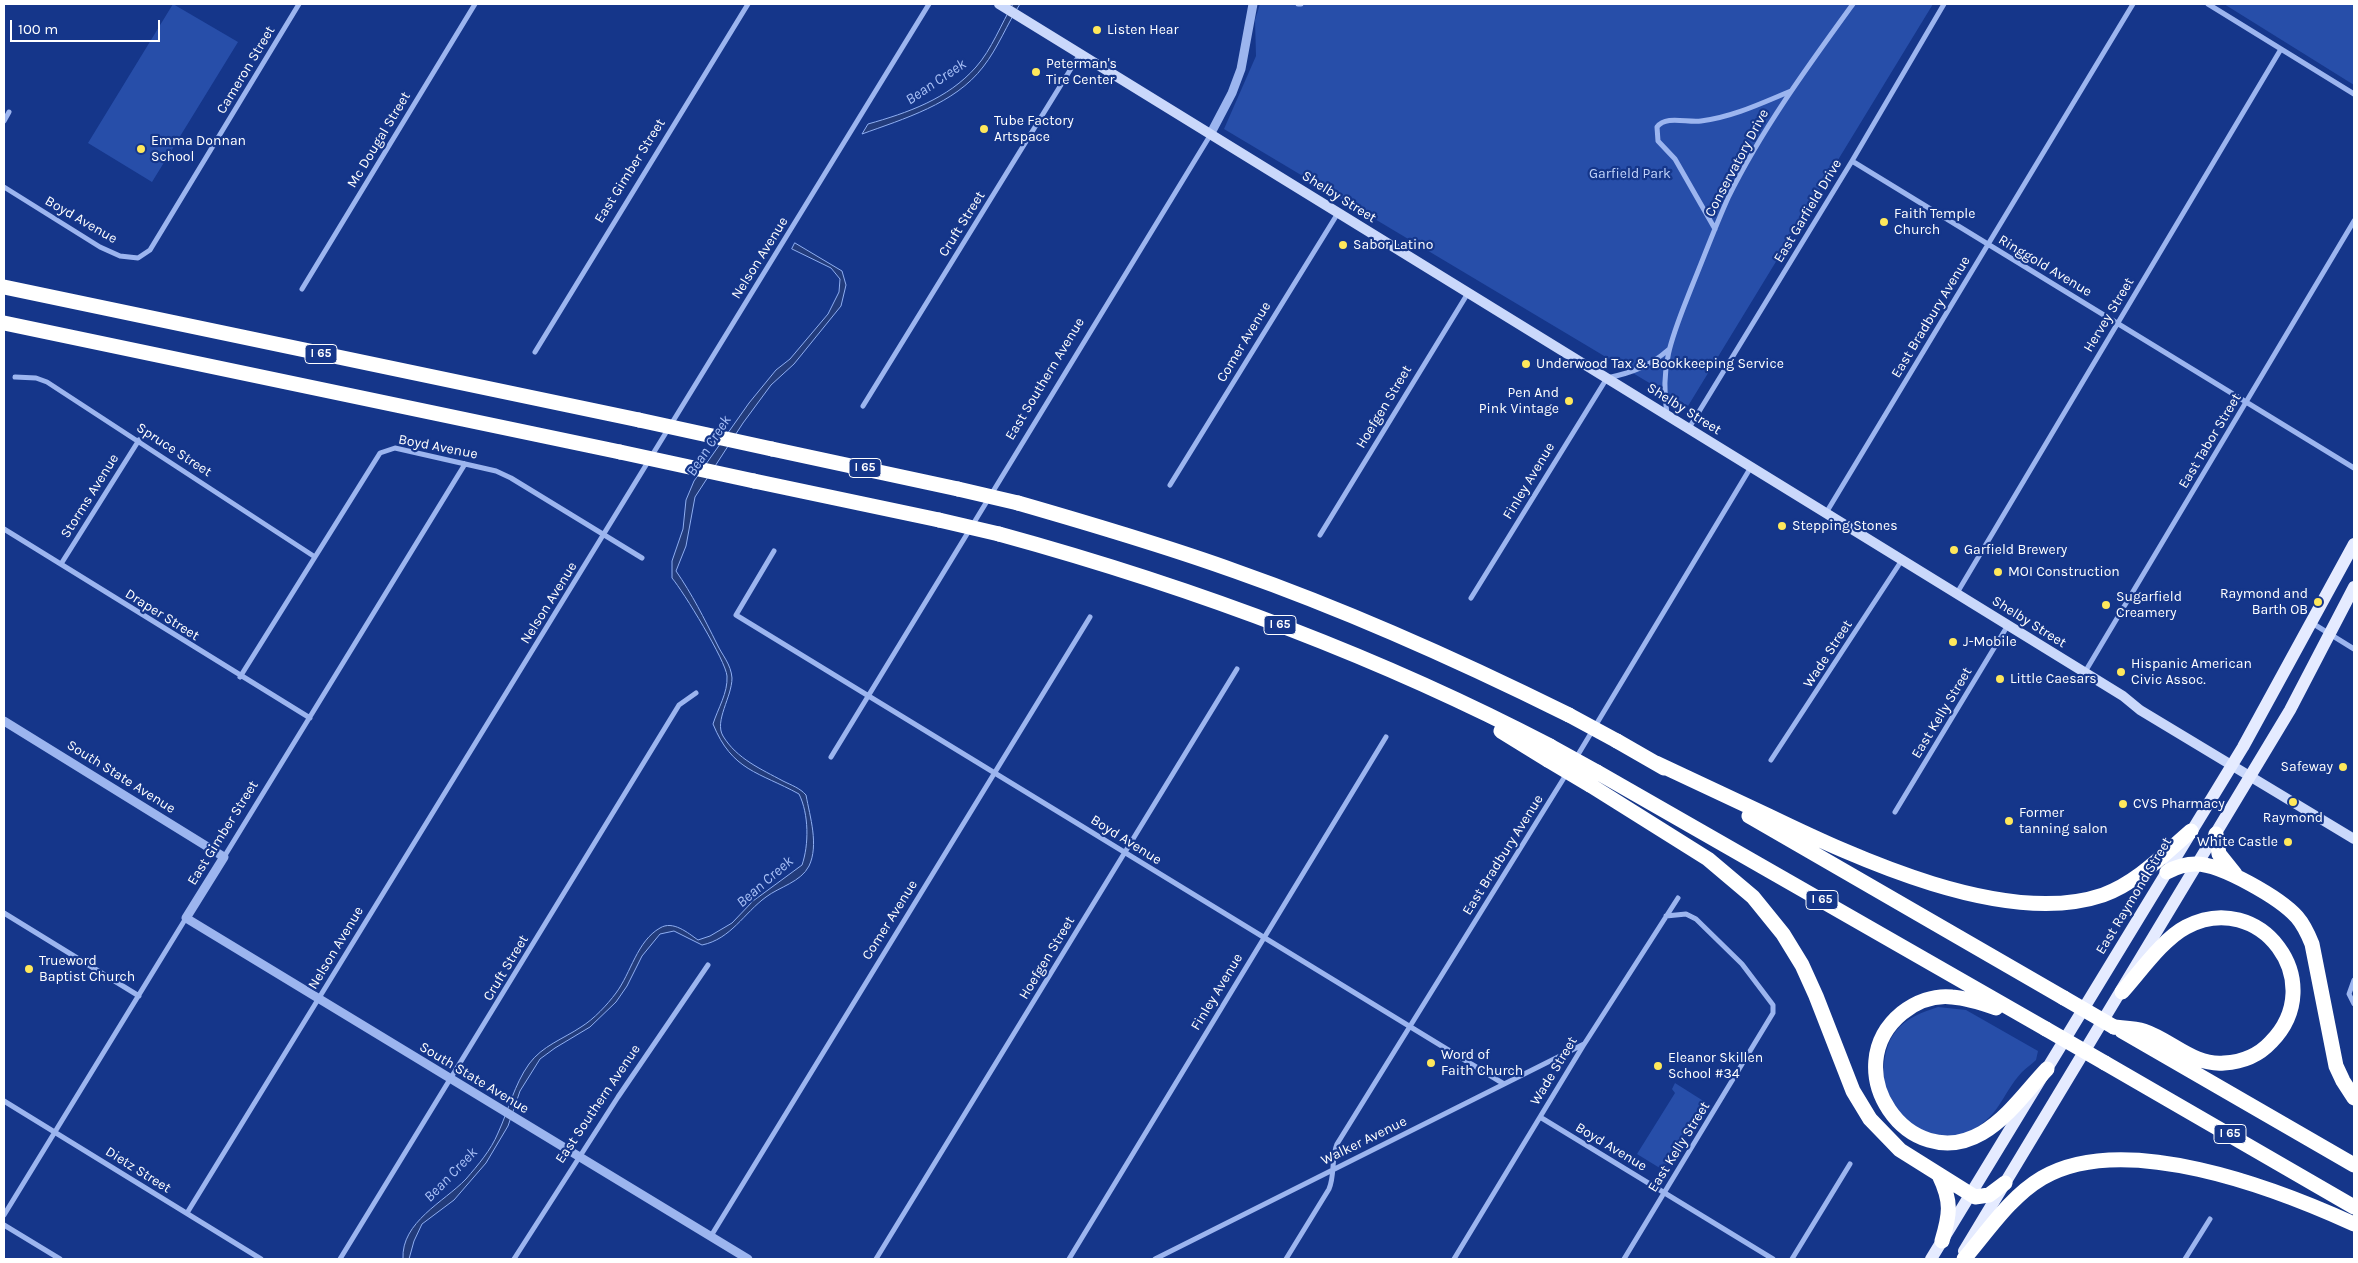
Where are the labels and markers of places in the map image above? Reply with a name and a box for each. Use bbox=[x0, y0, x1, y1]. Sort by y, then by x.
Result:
place label: Listen Hear bbox=[1107, 22, 1179, 38]
marker: Listen Hear bbox=[1091, 24, 1103, 36]
place label: Peterman's Tire Center bbox=[1046, 56, 1117, 88]
marker: Peterman's Tire Center bbox=[1030, 66, 1042, 78]
place label: Tube Factory Artspace bbox=[994, 113, 1074, 146]
marker: Tube Factory Artspace bbox=[978, 123, 990, 135]
place label: Emma Donnan School bbox=[151, 133, 246, 166]
marker: Emma Donnan School bbox=[135, 143, 147, 155]
place label: Faith Temple Church bbox=[1894, 206, 1975, 238]
marker: Faith Temple Church bbox=[1878, 216, 1890, 228]
place label: Sabor Latino bbox=[1353, 237, 1433, 253]
marker: Sabor Latino bbox=[1337, 239, 1349, 251]
place label: Underwood Tax & Bookkeeping Service bbox=[1536, 356, 1784, 372]
marker: Underwood Tax & Bookkeeping Service bbox=[1520, 358, 1532, 370]
place label: Pen And Pink Vintage bbox=[1479, 385, 1559, 418]
marker: Pen And Pink Vintage bbox=[1563, 395, 1575, 407]
place label: Stepping Stones bbox=[1792, 518, 1898, 534]
marker: Stepping Stones bbox=[1776, 520, 1788, 532]
place label: Garfield Brewery bbox=[1964, 542, 2067, 558]
marker: Garfield Brewery bbox=[1948, 544, 1960, 556]
place label: MOI Construction bbox=[2008, 564, 2120, 580]
marker: MOI Construction bbox=[1992, 566, 2004, 578]
place label: Raymond and Barth OB bbox=[2220, 586, 2308, 618]
place label: Sugarfield Creamery bbox=[2116, 589, 2182, 622]
marker: Raymond and Barth OB bbox=[2312, 596, 2324, 608]
marker: Sugarfield Creamery bbox=[2100, 599, 2112, 611]
place label: J-Mobile bbox=[1963, 634, 2017, 650]
marker: J-Mobile bbox=[1947, 636, 1959, 648]
place label: Hispanic American Civic Assoc. bbox=[2131, 656, 2252, 689]
marker: Hispanic American Civic Assoc. bbox=[2115, 666, 2127, 678]
place label: Little Caesars bbox=[2010, 671, 2097, 687]
marker: Little Caesars bbox=[1994, 673, 2006, 685]
place label: Safeway bbox=[2280, 759, 2333, 775]
marker: Safeway bbox=[2337, 761, 2349, 773]
place label: CVS Pharmacy bbox=[2133, 796, 2225, 812]
marker: Raymond bbox=[2287, 796, 2299, 808]
marker: CVS Pharmacy bbox=[2117, 798, 2129, 810]
place label: Former tanning salon bbox=[2019, 805, 2108, 838]
place label: Raymond bbox=[2263, 810, 2323, 826]
marker: Former tanning salon bbox=[2003, 815, 2015, 827]
place label: White Castle bbox=[2197, 834, 2278, 850]
marker: White Castle bbox=[2282, 836, 2294, 848]
place label: Trueword Baptist Church bbox=[39, 953, 135, 986]
marker: Trueword Baptist Church bbox=[23, 963, 35, 975]
place label: Word of Faith Church bbox=[1441, 1047, 1523, 1080]
place label: Eleanor Skillen School #34 bbox=[1668, 1050, 1763, 1082]
marker: Word of Faith Church bbox=[1425, 1057, 1437, 1069]
marker: Eleanor Skillen School #34 bbox=[1652, 1060, 1664, 1072]

